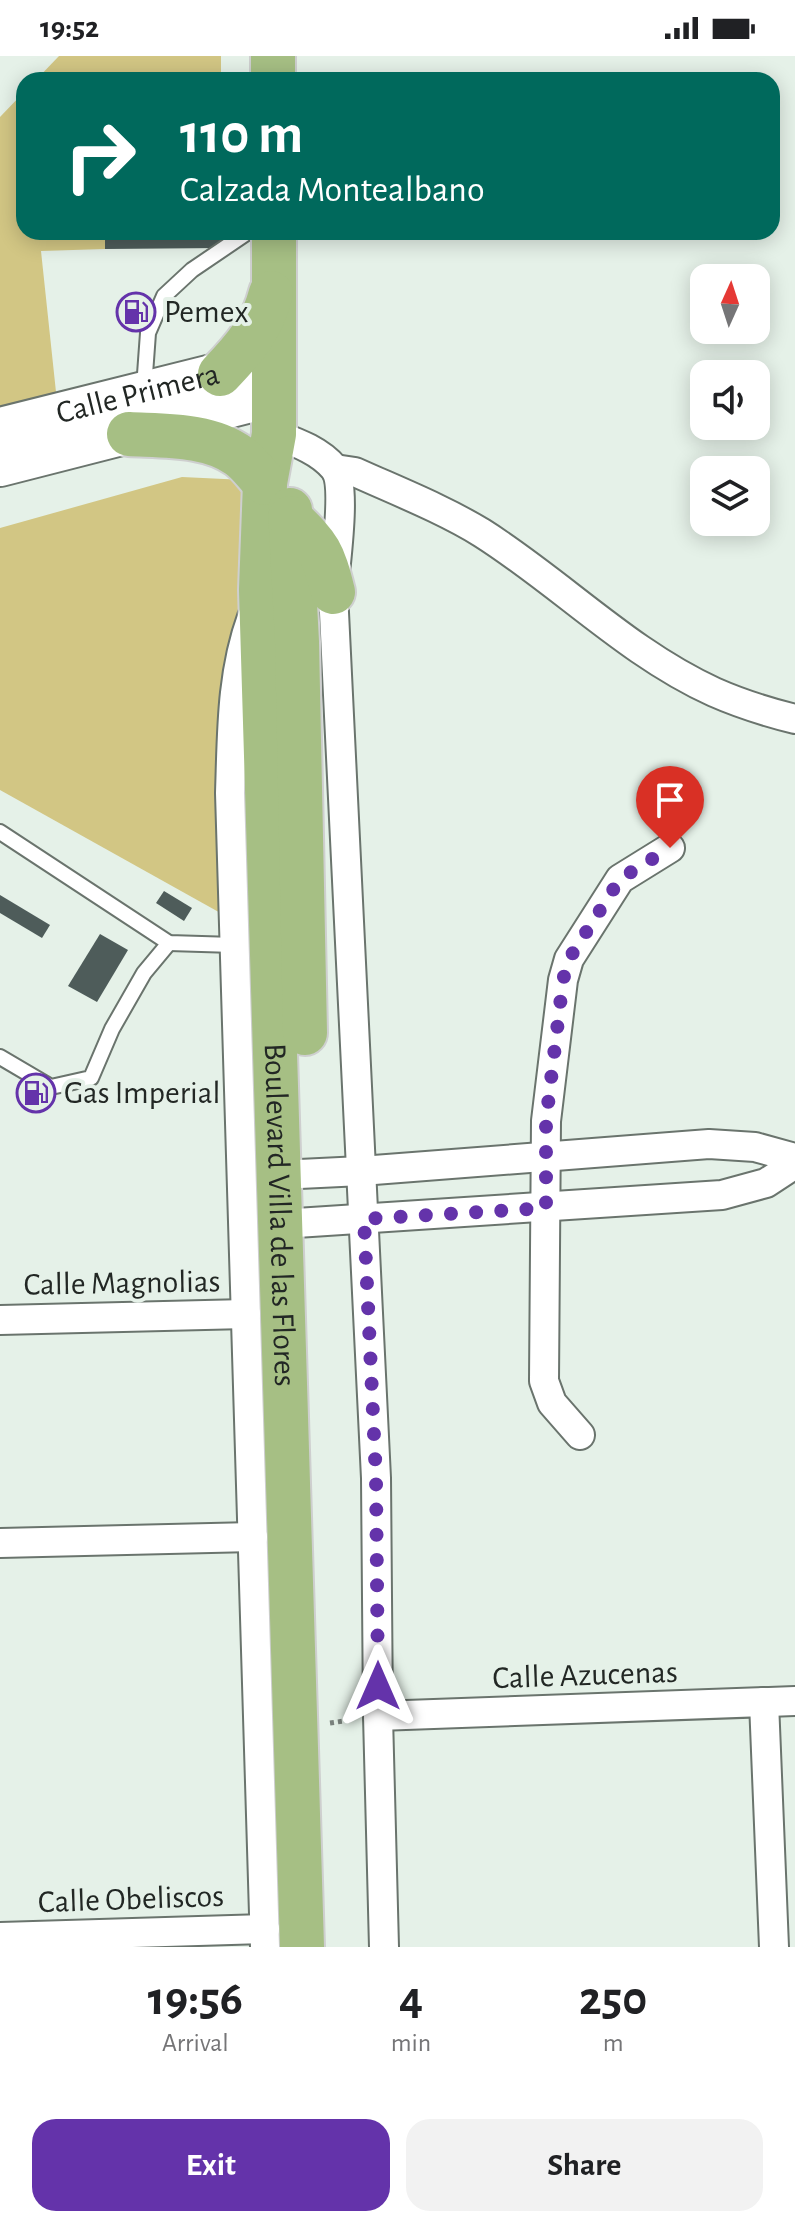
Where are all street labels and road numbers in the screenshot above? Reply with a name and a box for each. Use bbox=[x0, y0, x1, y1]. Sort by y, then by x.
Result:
street label: Calle Primera bbox=[53, 358, 223, 429]
street label: Boulevard Villa de las Flores bbox=[259, 1043, 301, 1387]
street label: Calle Magnolias bbox=[23, 1265, 221, 1301]
street label: Calle Azucenas bbox=[492, 1656, 678, 1694]
street label: Calle Obeliscos bbox=[37, 1880, 225, 1918]

